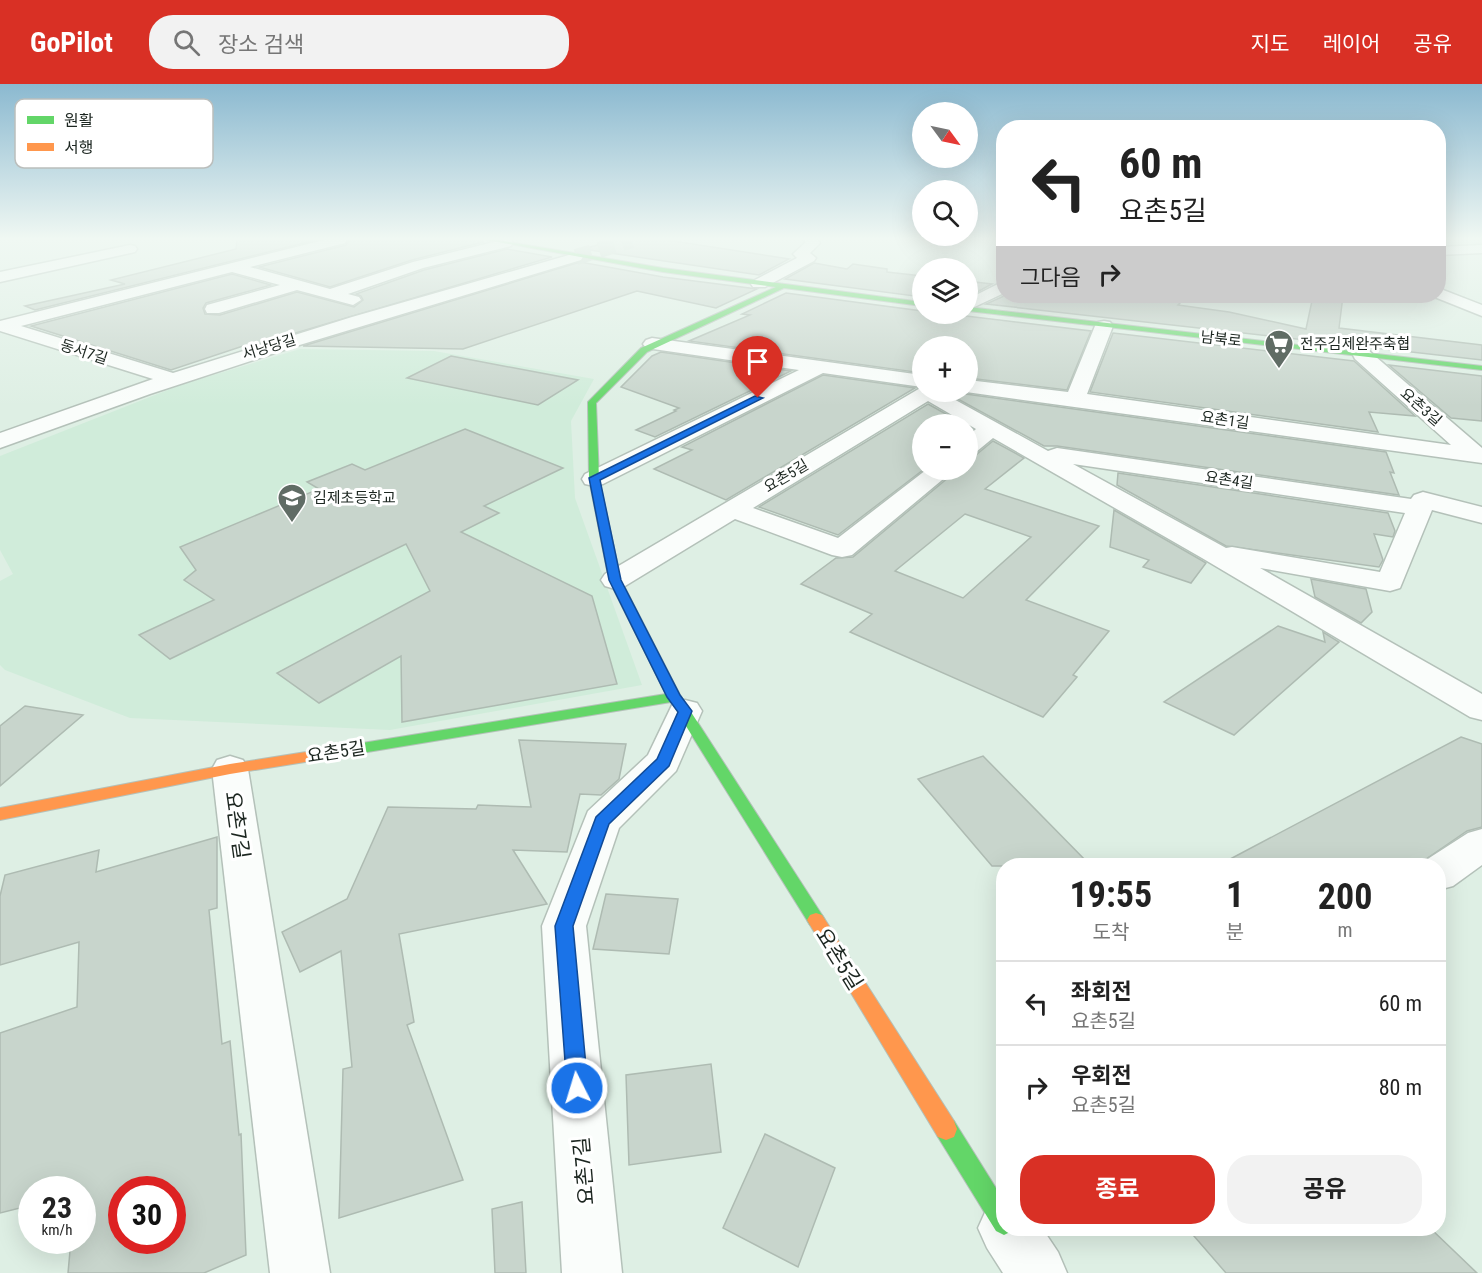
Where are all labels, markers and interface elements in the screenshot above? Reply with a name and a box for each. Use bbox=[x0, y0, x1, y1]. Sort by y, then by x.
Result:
search box bbox=[149, 15, 569, 69]
text: GoPilot bbox=[30, 26, 113, 59]
icon: search bbox=[170, 26, 203, 59]
text: 장소 검색 bbox=[218, 32, 304, 57]
text: 지도 bbox=[1251, 32, 1289, 56]
text: 레이어 bbox=[1322, 32, 1380, 56]
text: 공유 bbox=[1413, 32, 1452, 56]
legend bbox=[15, 99, 213, 168]
north arrow bbox=[912, 102, 978, 168]
map controls bbox=[912, 102, 978, 480]
text: 원활 bbox=[64, 111, 94, 130]
text: 서행 bbox=[64, 138, 93, 157]
text: 60 m bbox=[1119, 139, 1202, 188]
icon: left bbox=[1020, 144, 1098, 222]
button: search bbox=[912, 180, 978, 246]
text: 요촌5길 bbox=[1119, 195, 1207, 227]
button: layers bbox=[912, 258, 978, 324]
icon: right bbox=[1093, 258, 1126, 291]
text: 그다음 bbox=[1020, 265, 1081, 290]
street label: 남북로 bbox=[1199, 328, 1243, 350]
supermarket icon: 전주김제완주축협 bbox=[1263, 328, 1295, 370]
street label: 서낭당길 bbox=[240, 330, 298, 364]
place label: 전주김제완주축협 bbox=[1300, 335, 1410, 353]
street label: 동서7길 bbox=[58, 336, 110, 368]
pin bbox=[732, 336, 783, 398]
button: + bbox=[912, 336, 978, 402]
icon: arrive bbox=[741, 345, 774, 378]
street label: 요촌3길 bbox=[1397, 384, 1445, 430]
street label: 요촌1길 bbox=[1200, 408, 1250, 432]
button: − bbox=[912, 414, 978, 480]
street label: 요촌5길 bbox=[760, 456, 812, 496]
street label: 요촌4길 bbox=[1204, 468, 1254, 492]
school or university icon: 김제초등학교 bbox=[276, 482, 308, 524]
place label: 김제초등학교 bbox=[313, 489, 396, 507]
street label: 요촌5길 bbox=[305, 737, 366, 766]
street label: 요촌7길 bbox=[220, 789, 254, 861]
text: 19:55 bbox=[1070, 874, 1152, 916]
text: 1 bbox=[1226, 874, 1244, 916]
text: 200 bbox=[1318, 876, 1372, 918]
text: m bbox=[1338, 918, 1353, 942]
text: 도착 bbox=[1093, 920, 1129, 944]
text: 분 bbox=[1226, 920, 1244, 944]
street label: 요촌5길 bbox=[811, 924, 867, 994]
text: 좌회전 bbox=[1071, 979, 1132, 1004]
icon: left bbox=[1020, 987, 1053, 1020]
text: 60 m bbox=[1379, 991, 1422, 1016]
text: 요촌5길 bbox=[1071, 1009, 1136, 1033]
position arrow bbox=[545, 1056, 609, 1120]
text: 우회전 bbox=[1071, 1063, 1132, 1088]
icon: right bbox=[1020, 1071, 1053, 1104]
text: 80 m bbox=[1379, 1075, 1422, 1100]
text: 요촌5길 bbox=[1071, 1093, 1136, 1117]
street label: 요촌7길 bbox=[569, 1136, 599, 1206]
button: 종료 bbox=[1020, 1155, 1215, 1224]
button: 공유 bbox=[1227, 1155, 1422, 1224]
speed limit sign: 30 bbox=[108, 1176, 186, 1254]
text: 23 bbox=[42, 1190, 72, 1225]
text: km/h bbox=[42, 1221, 72, 1239]

